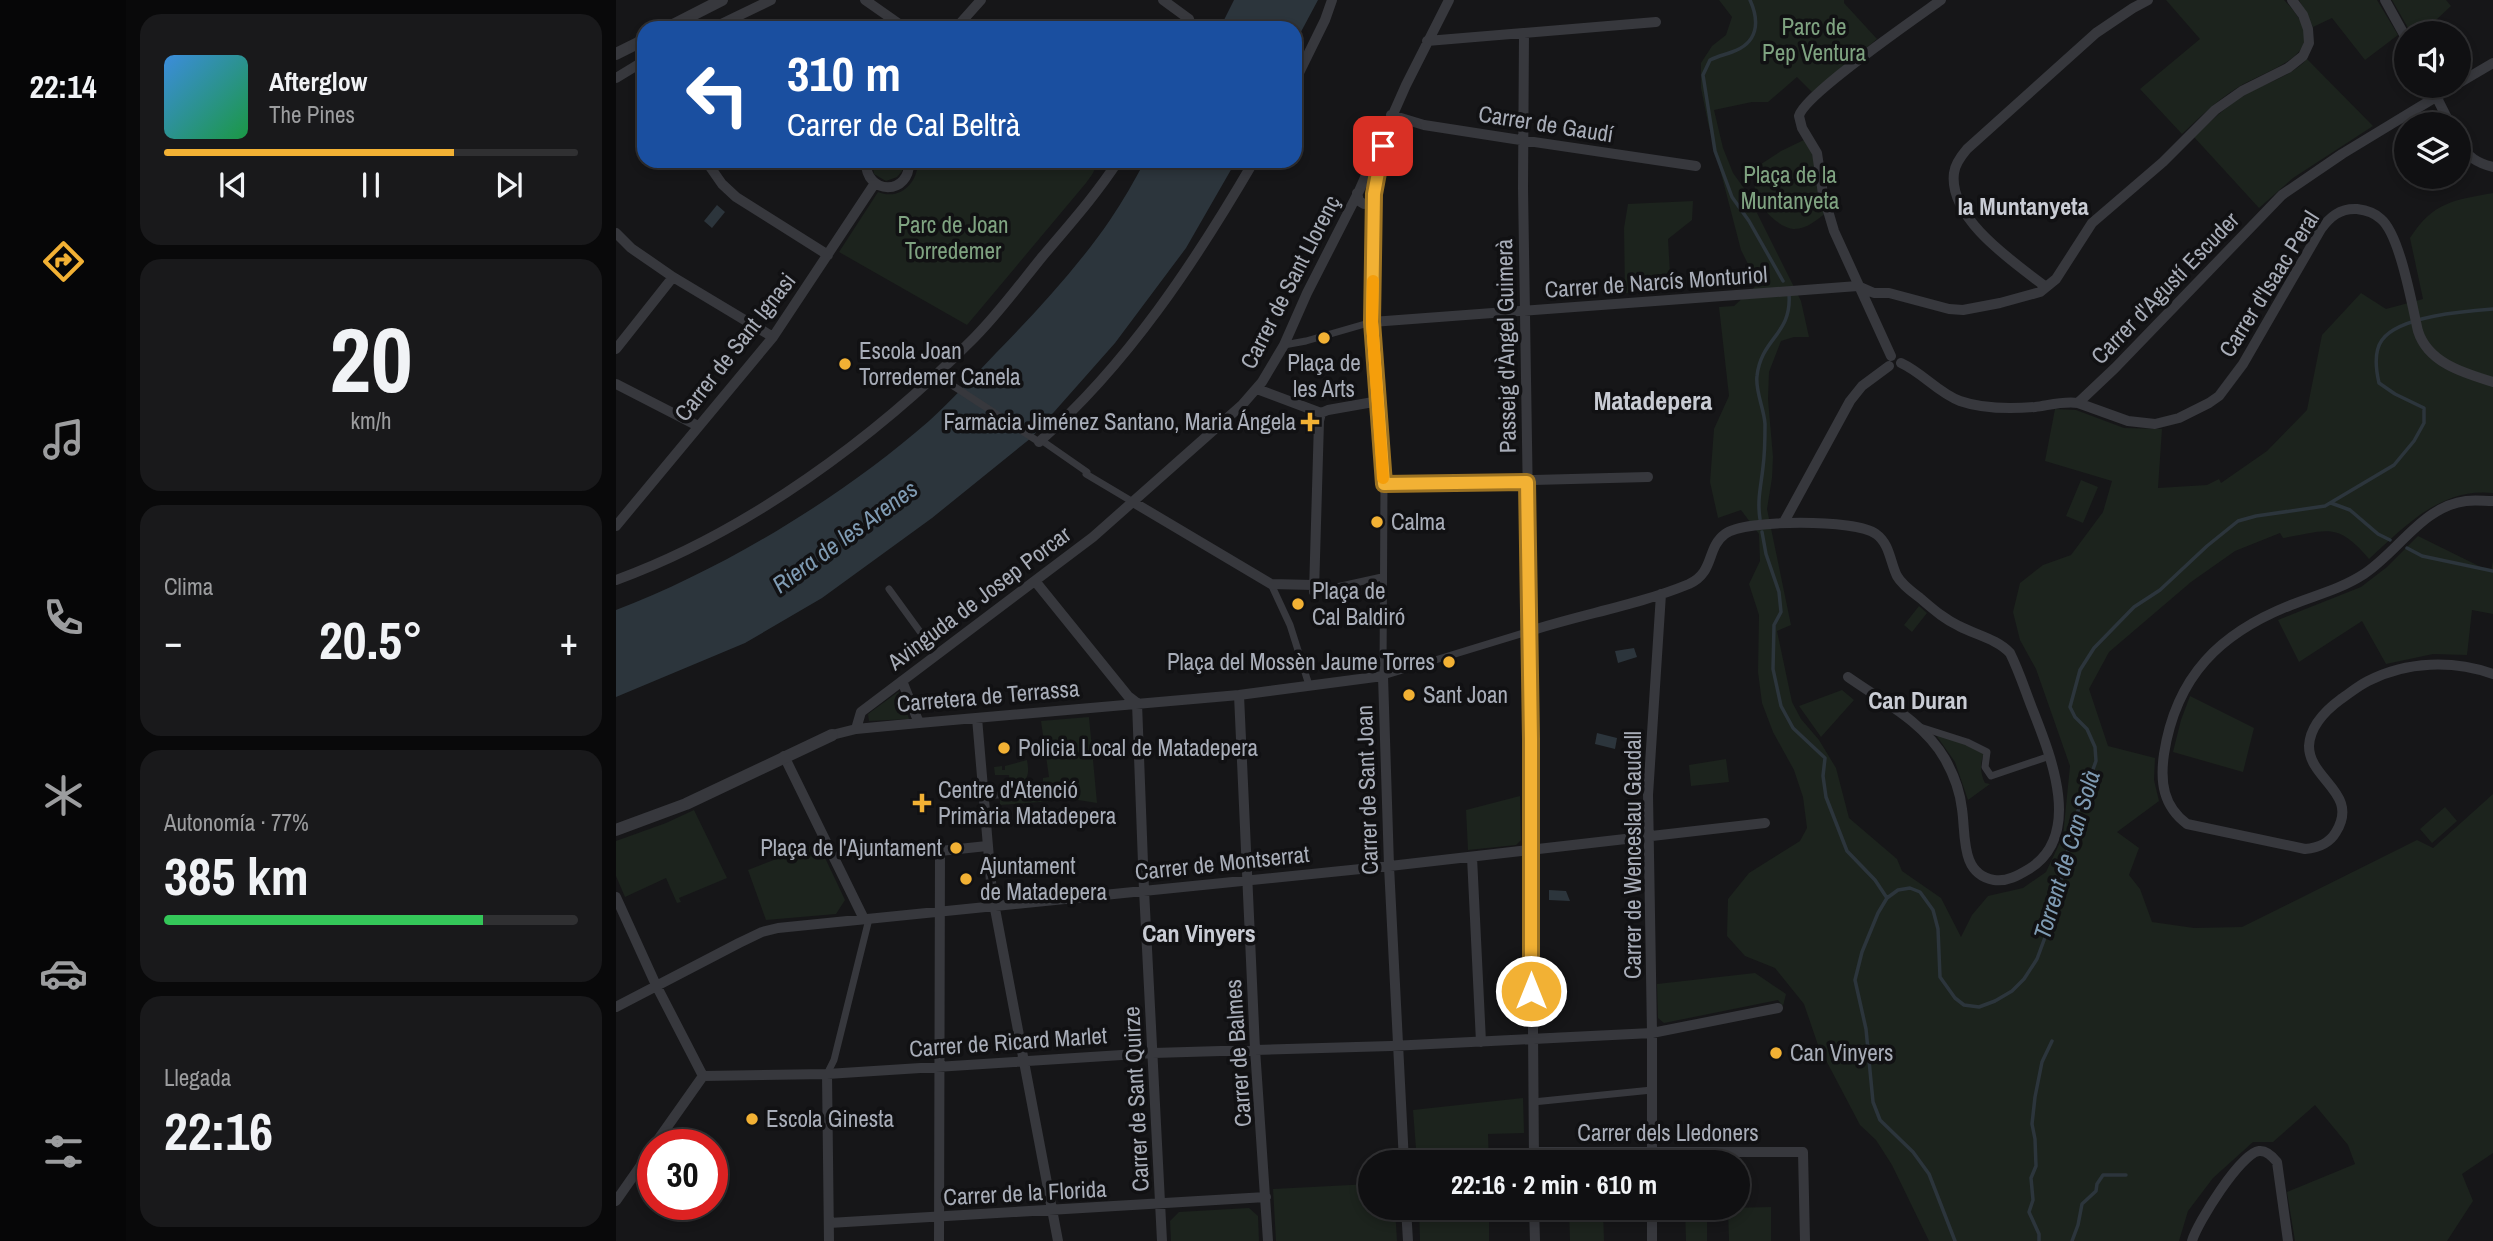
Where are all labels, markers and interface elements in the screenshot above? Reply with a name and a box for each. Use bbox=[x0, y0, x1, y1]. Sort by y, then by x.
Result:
park label: Parc de Pep Ventura bbox=[1762, 11, 1866, 68]
map controls bbox=[2394, 21, 2471, 189]
button: sound bbox=[2394, 21, 2471, 98]
text: 310 m bbox=[787, 40, 901, 106]
icon: left bbox=[672, 49, 763, 140]
text: Afterglow bbox=[269, 64, 367, 99]
text: 22:14 bbox=[29, 65, 97, 108]
street label: Carrer de Gaudí bbox=[1476, 98, 1617, 150]
text: The Pines bbox=[269, 99, 355, 130]
text: Carrer de Cal Beltrà bbox=[787, 103, 1020, 146]
button: layers bbox=[2394, 112, 2471, 189]
pin bbox=[1353, 116, 1413, 176]
icon: arrive bbox=[1364, 127, 1402, 165]
park label: Plaça de la Muntanyeta bbox=[1741, 159, 1840, 216]
icon: previous bbox=[214, 166, 252, 204]
icon: pause bbox=[352, 166, 390, 204]
icon: next bbox=[490, 166, 528, 204]
street label: Carrer de Sant Llorenç bbox=[1232, 190, 1347, 374]
district label: la Muntanyeta bbox=[1957, 190, 2089, 222]
street label: Carrer d'Agustí Escuder bbox=[2084, 204, 2246, 371]
street label: Carrer d'Isaac Peral bbox=[2211, 205, 2326, 363]
park label: Parc de Joan Torredemer bbox=[897, 209, 1009, 266]
icon: directions bbox=[39, 237, 88, 286]
street label: Passeig d'Àngel Guimerà bbox=[1488, 238, 1523, 453]
street label: Carrer de Narcís Monturiol bbox=[1544, 258, 1768, 305]
street label: Carrer de Sant Ignasi bbox=[667, 266, 802, 427]
text: 20 bbox=[330, 298, 413, 420]
marker: Plaça de les Arts bbox=[1316, 330, 1332, 346]
place label: Escola Joan Torredemer Canela bbox=[859, 335, 1021, 392]
place label: Plaça de les Arts bbox=[1287, 347, 1361, 404]
marker: Escola Joan Torredemer Canela bbox=[837, 356, 853, 372]
district label: Matadepera bbox=[1594, 383, 1712, 418]
text: km/h bbox=[351, 405, 391, 436]
place label: Farmàcia Jiménez Santano, Maria Ángela bbox=[944, 406, 1297, 437]
marker: Farmàcia Jiménez Santano, Maria Ángela bbox=[1302, 414, 1318, 430]
icon: music bbox=[39, 415, 88, 464]
water label: Riera de les Arenes bbox=[765, 472, 924, 600]
place label: Calma bbox=[1391, 506, 1446, 537]
marker: Calma bbox=[1369, 514, 1385, 530]
street label: Avinguda de Josep Porcar bbox=[880, 518, 1077, 677]
text: Clima bbox=[164, 571, 213, 602]
place label: Plaça de Cal Baldiró bbox=[1312, 575, 1405, 632]
icon: phone bbox=[39, 593, 88, 642]
marker: Plaça de Cal Baldiró bbox=[1290, 596, 1306, 612]
text: 20.5° bbox=[319, 605, 423, 675]
text: − bbox=[164, 616, 182, 667]
text: + bbox=[560, 616, 578, 667]
place label: Plaça del Mossèn Jaume Torres bbox=[1167, 646, 1435, 677]
marker: Plaça del Mossèn Jaume Torres bbox=[1441, 654, 1457, 670]
street label: Carretera de Terrassa bbox=[895, 672, 1081, 719]
place label: Sant Joan bbox=[1423, 679, 1508, 710]
district label: Can Duran bbox=[1868, 684, 1968, 716]
marker: Sant Joan bbox=[1401, 687, 1417, 703]
street label: Carrer de Sant Joan bbox=[1348, 705, 1385, 875]
street label: Carrer de Wenceslau Gaudall bbox=[1617, 731, 1648, 979]
place label: Policia Local de Matadepera bbox=[1018, 732, 1259, 763]
marker: Policia Local de Matadepera bbox=[996, 740, 1012, 756]
water label: Torrent de Can Solà bbox=[2025, 767, 2107, 943]
icon: climate bbox=[39, 771, 88, 820]
place label: Centre d'Atenció Primària Matadepera bbox=[938, 774, 1117, 831]
marker: Centre d'Atenció Primària Matadepera bbox=[912, 793, 932, 813]
text: Autonomía · 77% bbox=[164, 807, 309, 838]
place label: Plaça de l'Ajuntament bbox=[760, 832, 942, 863]
street label: Carrer de Montserrat bbox=[1133, 838, 1311, 887]
marker: Plaça de l'Ajuntament bbox=[948, 840, 964, 856]
text: 385 km bbox=[164, 841, 309, 911]
place label: Ajuntament de Matadepera bbox=[979, 850, 1107, 907]
marker: Ajuntament de Matadepera bbox=[958, 871, 974, 887]
district label: Can Vinyers bbox=[1142, 917, 1256, 949]
icon: car bbox=[39, 949, 88, 998]
position arrow bbox=[1494, 954, 1568, 1028]
street label: Carrer de Balmes bbox=[1217, 978, 1258, 1128]
street label: Carrer de Sant Quirze bbox=[1115, 1006, 1156, 1192]
street label: Carrer de Ricard Marlet bbox=[908, 1019, 1108, 1064]
place label: Can Vinyers bbox=[1790, 1037, 1893, 1068]
marker: Can Vinyers bbox=[1768, 1045, 1784, 1061]
text: Llegada bbox=[164, 1062, 231, 1093]
text: 22:16 bbox=[164, 1096, 273, 1166]
place label: Escola Ginesta bbox=[766, 1103, 894, 1134]
marker: Escola Ginesta bbox=[744, 1111, 760, 1127]
street label: Carrer dels Lledoners bbox=[1577, 1117, 1759, 1148]
icon: filters bbox=[39, 1127, 88, 1176]
speed limit sign: 30 bbox=[637, 1129, 728, 1220]
text: 22:16 · 2 min · 610 m bbox=[1451, 1167, 1657, 1202]
street label: Carrer de la Florida bbox=[943, 1173, 1108, 1212]

